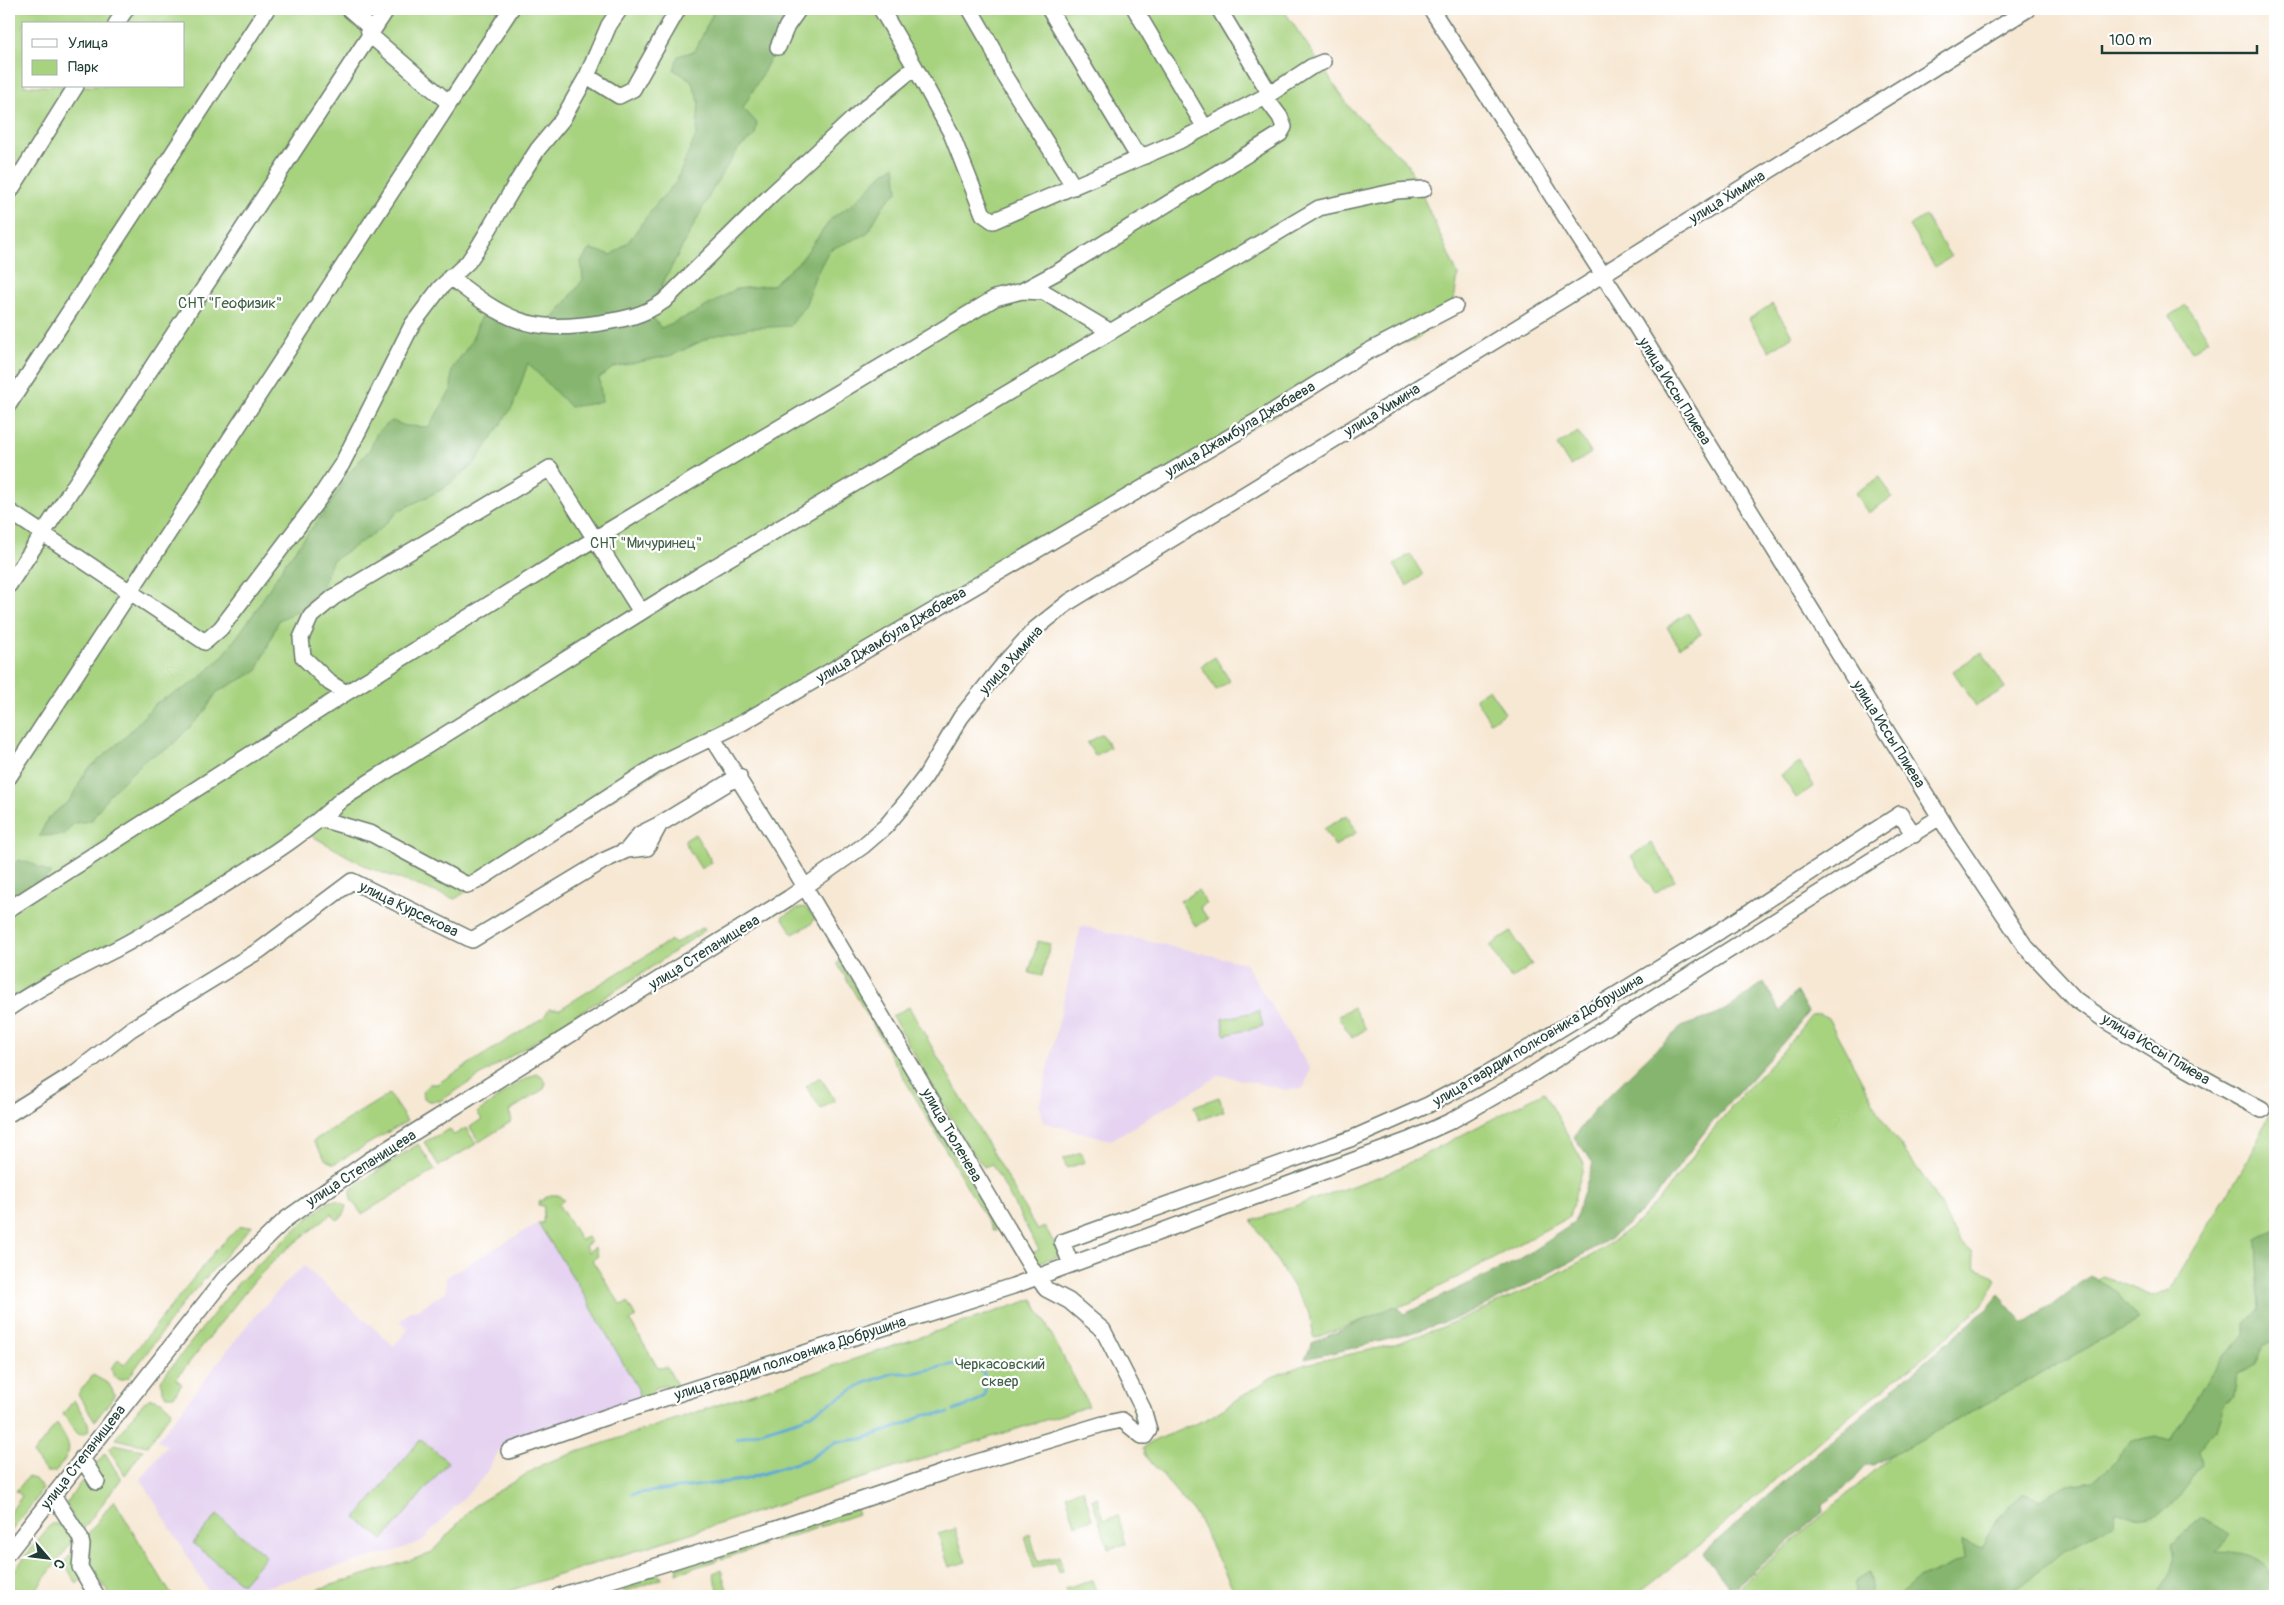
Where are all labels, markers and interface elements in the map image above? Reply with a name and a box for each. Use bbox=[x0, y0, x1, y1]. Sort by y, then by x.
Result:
legend bbox=[22, 22, 185, 88]
scale bar bbox=[2102, 22, 2256, 54]
text: 100 m bbox=[2109, 31, 2152, 50]
text: Улица bbox=[68, 34, 108, 53]
text: Парк bbox=[68, 58, 99, 77]
street label: улица Химина bbox=[1685, 166, 1769, 229]
park label: СНТ "Геофизик" bbox=[178, 294, 282, 313]
street label: улица Иссы Плиева bbox=[1633, 333, 1715, 449]
street label: улица Джамбула Джабаева bbox=[1161, 377, 1319, 482]
street label: улица Химина bbox=[1340, 379, 1424, 442]
park label: СНТ "Мичуринец" bbox=[590, 534, 702, 553]
street label: улица Джамбула Джабаева bbox=[812, 583, 970, 688]
street label: улица Химина bbox=[975, 622, 1047, 700]
street label: улица Иссы Плиева bbox=[1847, 676, 1929, 792]
street label: улица Курсекова bbox=[355, 877, 461, 942]
street label: улица Степанищева bbox=[644, 911, 763, 995]
street label: улица гвардии полковника Добрушина bbox=[1429, 970, 1647, 1112]
street label: улица Иссы Плиева bbox=[2097, 1009, 2213, 1089]
street label: улица Тюленева bbox=[917, 1084, 986, 1186]
street label: улица Степанищева bbox=[302, 1126, 420, 1212]
street label: улица гвардии полковника Добрушина bbox=[671, 1312, 908, 1405]
park label: Черкасовский сквер bbox=[955, 1355, 1045, 1391]
street label: улица Степанищева bbox=[36, 1401, 130, 1514]
north arrow bbox=[22, 1532, 72, 1582]
text: С bbox=[49, 1556, 69, 1572]

